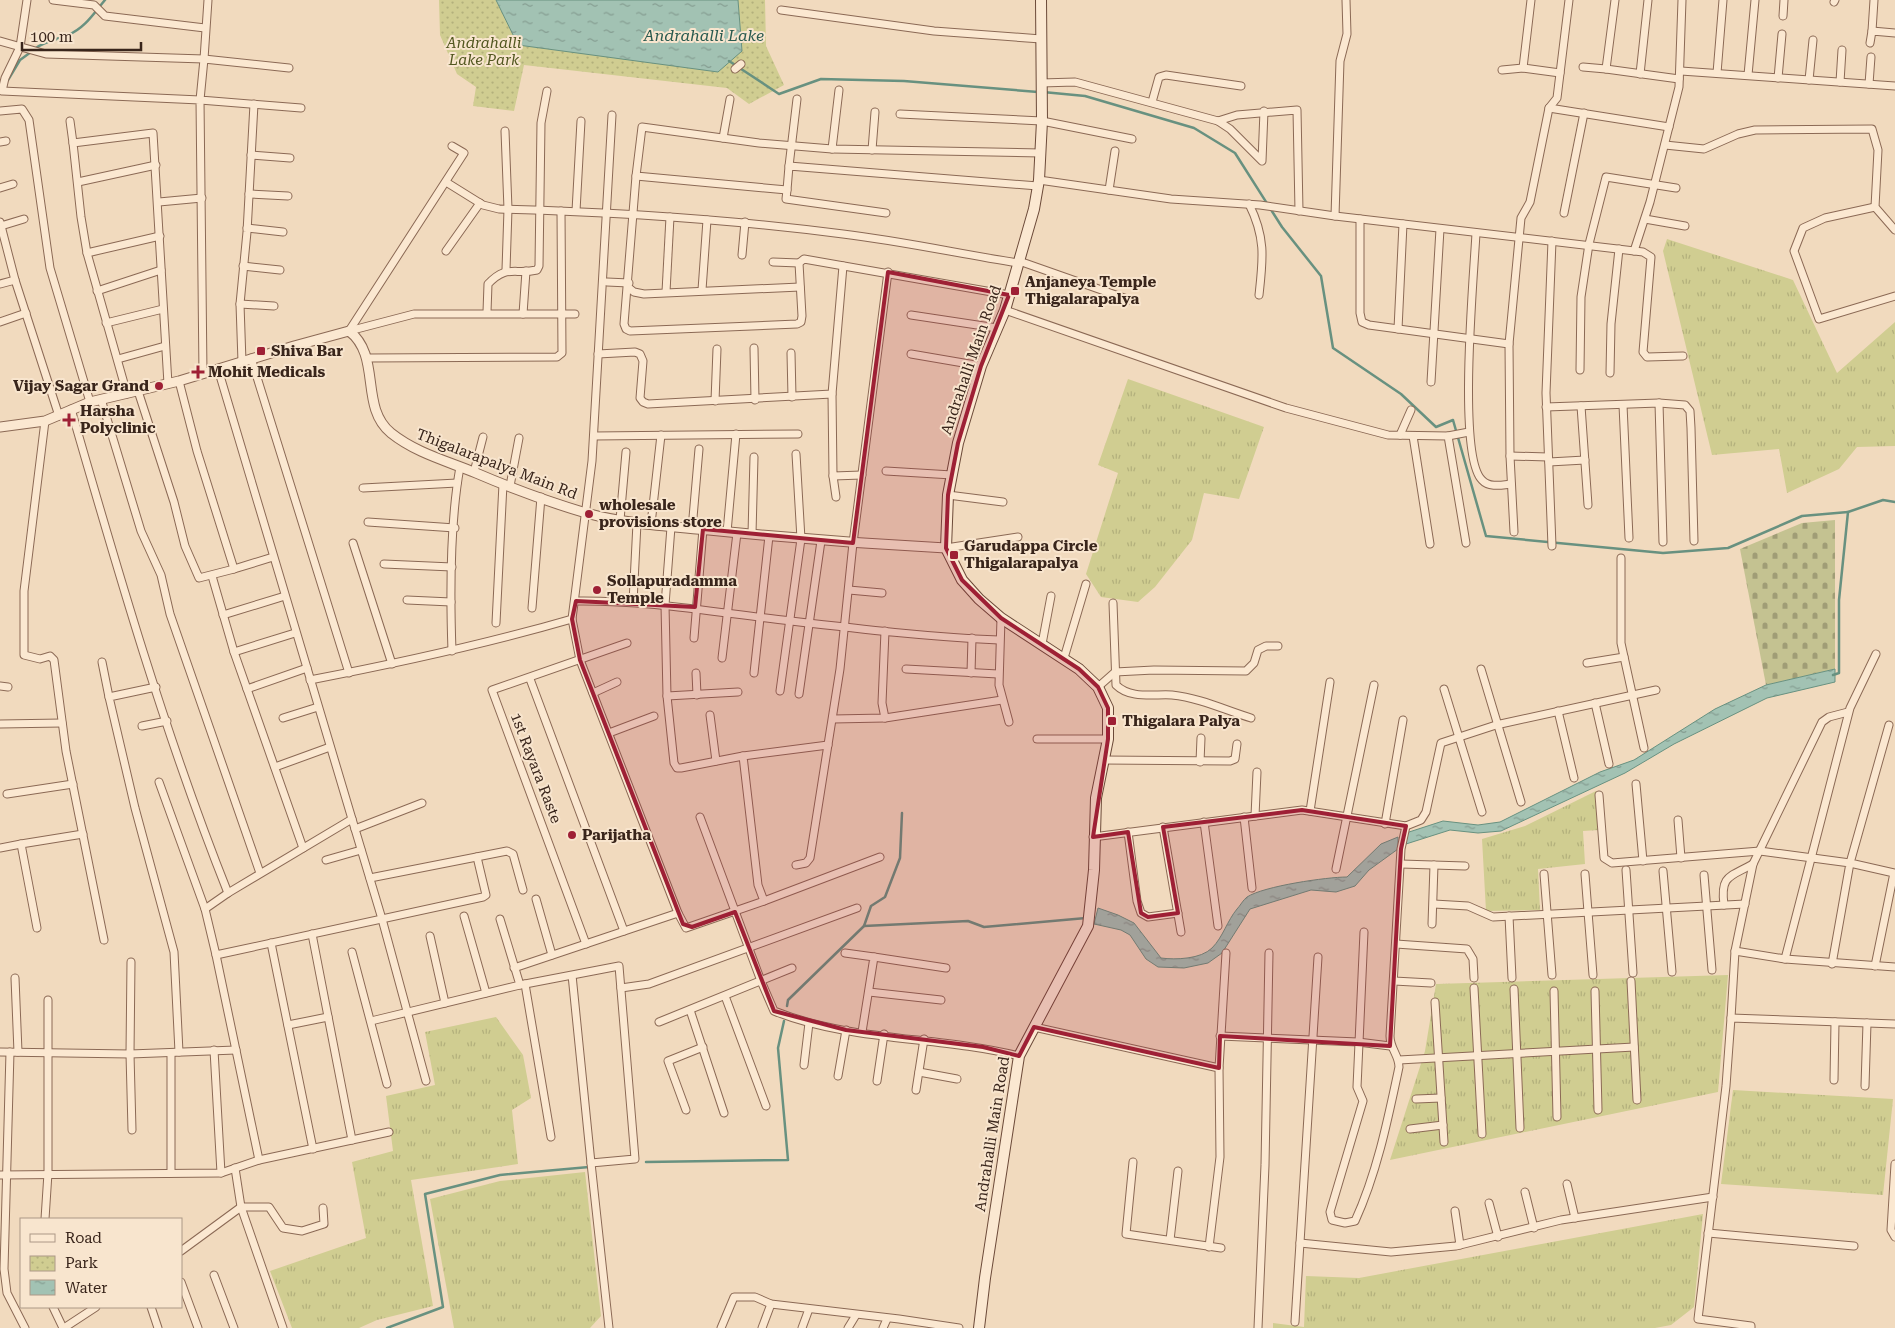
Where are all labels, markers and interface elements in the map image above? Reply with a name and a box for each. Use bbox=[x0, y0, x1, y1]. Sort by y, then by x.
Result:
scale bar bbox=[22, 20, 141, 52]
water label: Andrahalli Lake bbox=[643, 26, 764, 45]
text: 100 m bbox=[30, 28, 73, 46]
park label: Andrahalli Lake Park bbox=[446, 34, 522, 69]
place label: Anjaneya Temple Thigalarapalya bbox=[1025, 273, 1156, 308]
street label: Andrahalli Main Road bbox=[937, 282, 1005, 437]
marker: Anjaneya Temple Thigalarapalya bbox=[1009, 285, 1021, 297]
place label: Shiva Bar bbox=[271, 342, 343, 360]
marker: Shiva Bar bbox=[255, 345, 267, 357]
place label: Mohit Medicals bbox=[208, 363, 326, 381]
marker: Mohit Medicals bbox=[192, 366, 204, 378]
place label: Vijay Sagar Grand bbox=[13, 377, 149, 395]
marker: Vijay Sagar Grand bbox=[153, 380, 165, 392]
place label: Harsha Polyclinic bbox=[80, 402, 156, 437]
marker: Harsha Polyclinic bbox=[62, 413, 76, 427]
street label: Thigalarapalya Main Rd bbox=[414, 425, 580, 503]
place label: wholesale provisions store bbox=[599, 496, 722, 531]
marker: wholesale provisions store bbox=[583, 508, 595, 520]
place label: Garudappa Circle Thigalarapalya bbox=[964, 537, 1098, 572]
marker: Garudappa Circle Thigalarapalya bbox=[948, 549, 960, 561]
place label: Sollapuradamma Temple bbox=[607, 572, 737, 607]
marker: Sollapuradamma Temple bbox=[591, 584, 603, 596]
street label: 1st Rayara Raste bbox=[507, 710, 565, 826]
place label: Thigalara Palya bbox=[1122, 712, 1240, 730]
marker: Thigalara Palya bbox=[1106, 715, 1118, 727]
place label: Parijatha bbox=[582, 826, 651, 844]
marker: Parijatha bbox=[566, 829, 578, 841]
street label: Andrahalli Main Road bbox=[971, 1055, 1013, 1213]
legend bbox=[20, 1218, 182, 1308]
text: Road bbox=[65, 1229, 102, 1247]
text: Park bbox=[65, 1254, 99, 1272]
text: Water bbox=[65, 1279, 107, 1297]

